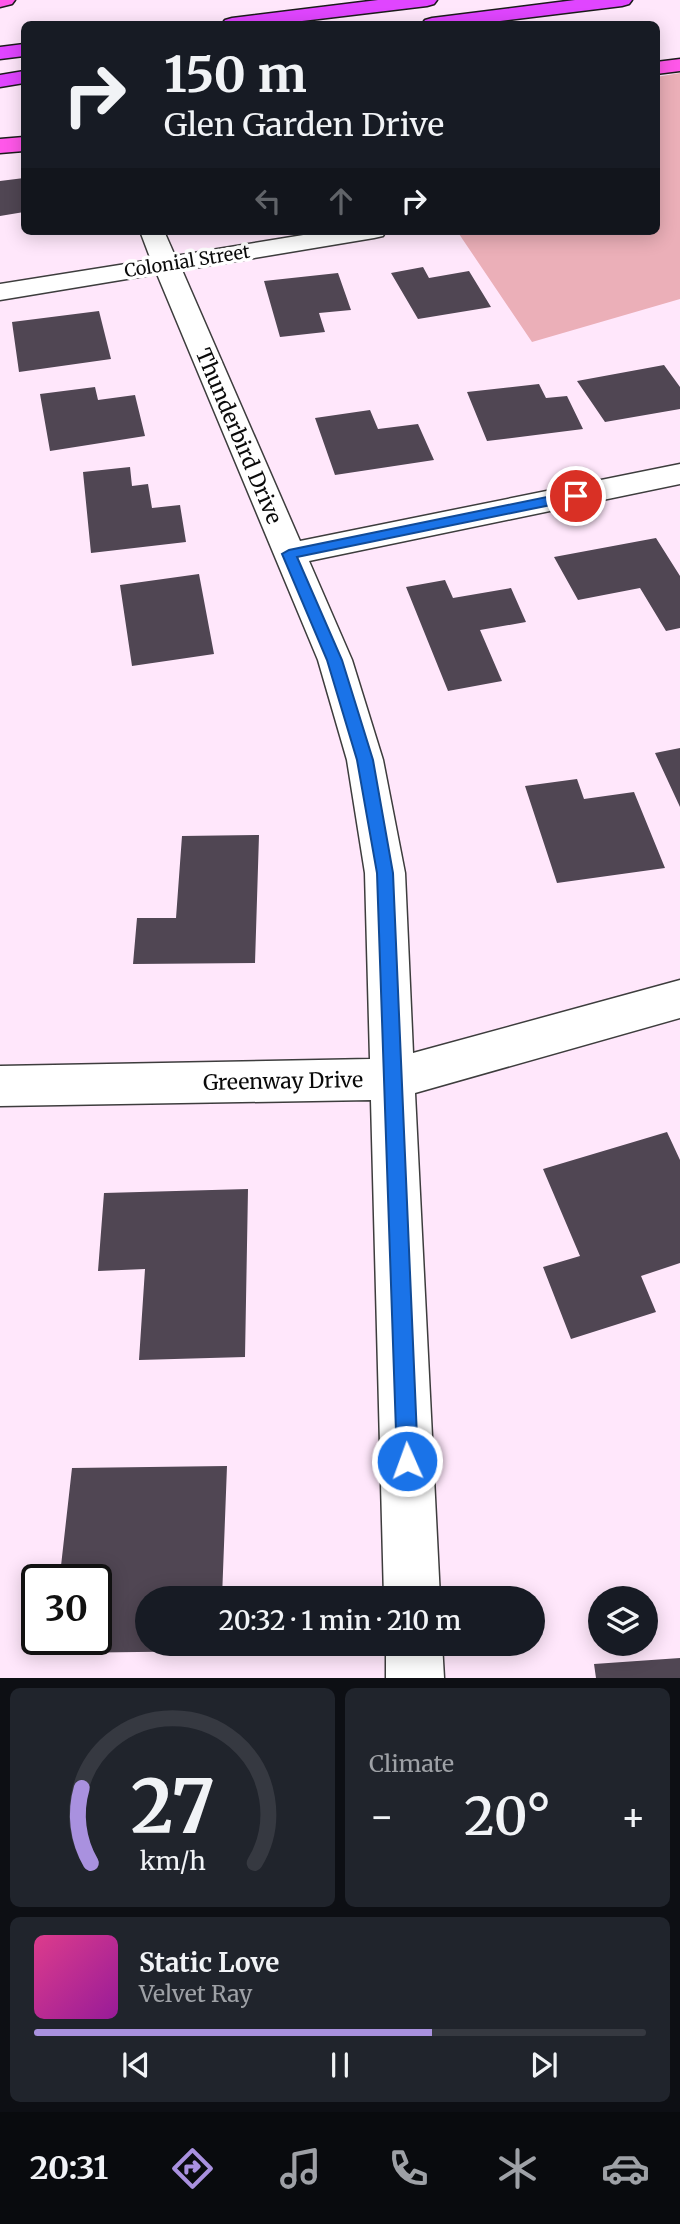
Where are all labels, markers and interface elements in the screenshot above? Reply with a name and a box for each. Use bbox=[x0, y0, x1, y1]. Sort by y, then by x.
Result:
text: 150 m bbox=[164, 44, 307, 105]
icon: right bbox=[49, 49, 140, 140]
text: Glen Garden Drive bbox=[164, 105, 444, 145]
icon: left bbox=[249, 182, 287, 220]
icon: ahead bbox=[322, 182, 360, 220]
icon: right bbox=[395, 182, 433, 220]
street label: Colonial Street bbox=[123, 240, 251, 282]
street label: Thunderbird Drive bbox=[190, 344, 288, 528]
pin bbox=[546, 466, 606, 526]
icon: arrive bbox=[557, 477, 595, 515]
street label: Greenway Drive bbox=[203, 1066, 363, 1096]
position arrow bbox=[370, 1424, 444, 1498]
speed limit sign: 30 bbox=[21, 1564, 112, 1655]
map controls bbox=[588, 1586, 658, 1656]
button: layers bbox=[588, 1586, 658, 1656]
text: 20:32 · 1 min · 210 m bbox=[219, 1604, 461, 1637]
text: Climate bbox=[369, 1749, 454, 1778]
text: 27 bbox=[130, 1762, 215, 1854]
text: 20° bbox=[464, 1784, 551, 1849]
text: − bbox=[369, 1793, 394, 1840]
text: + bbox=[621, 1793, 646, 1840]
text: km/h bbox=[139, 1845, 206, 1877]
text: Static Love bbox=[139, 1946, 279, 1979]
text: Velvet Ray bbox=[139, 1979, 252, 2008]
icon: previous bbox=[117, 2046, 155, 2084]
icon: pause bbox=[321, 2046, 359, 2084]
icon: next bbox=[525, 2046, 563, 2084]
icon: directions bbox=[168, 2144, 217, 2193]
icon: music bbox=[276, 2144, 325, 2193]
icon: phone bbox=[384, 2144, 433, 2193]
icon: climate bbox=[493, 2144, 542, 2193]
icon: car bbox=[601, 2144, 650, 2193]
text: 20:31 bbox=[30, 2148, 108, 2188]

